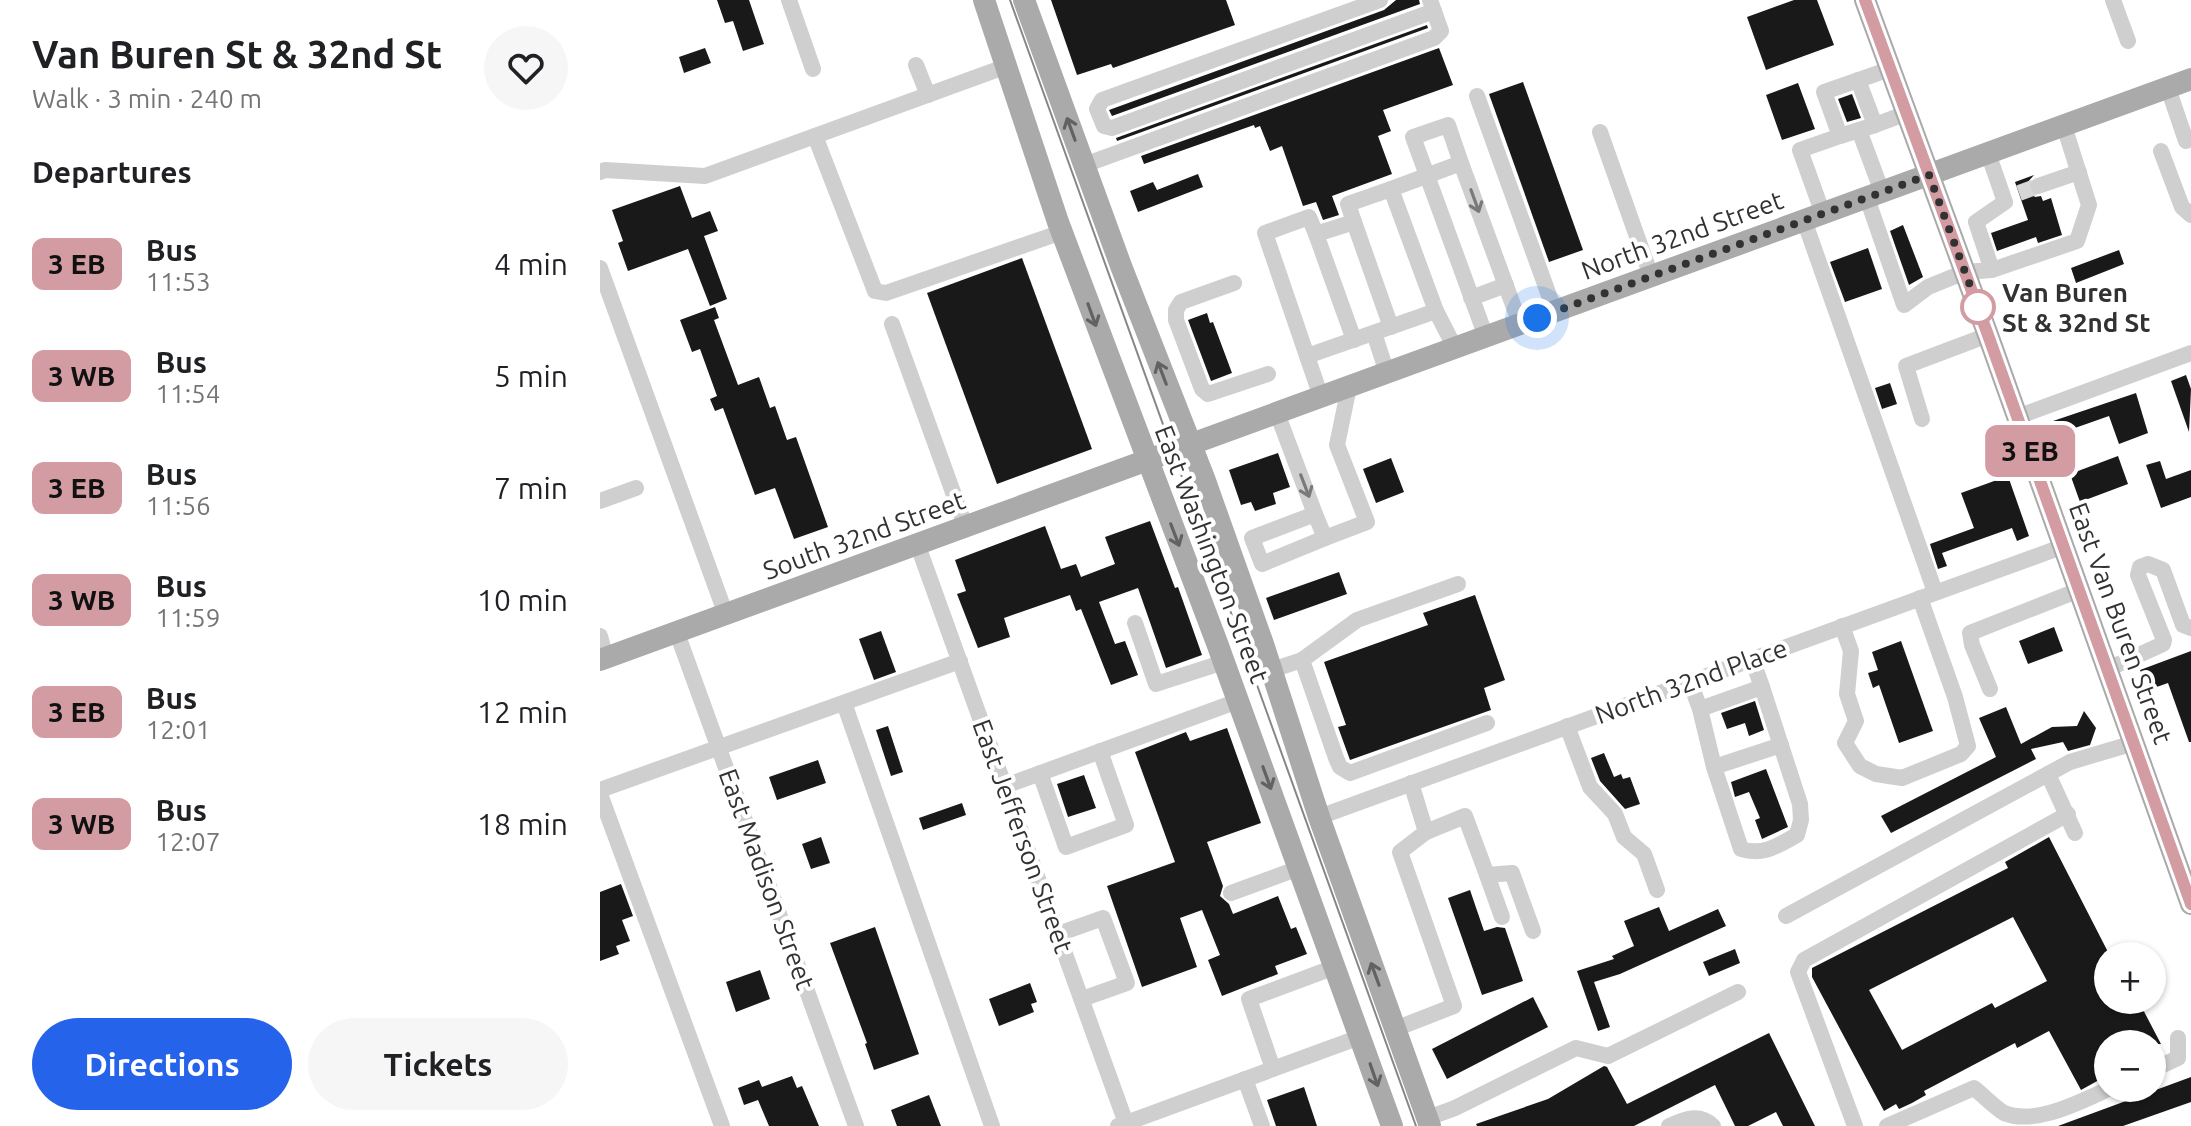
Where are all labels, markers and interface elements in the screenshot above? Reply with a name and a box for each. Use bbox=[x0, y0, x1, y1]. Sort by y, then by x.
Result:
button: heart bbox=[484, 26, 568, 110]
text: Van Buren St & 32nd St bbox=[32, 33, 442, 75]
text: Walk · 3 min · 240 m bbox=[32, 84, 262, 113]
one-way arrow bbox=[1063, 118, 1077, 142]
text: Departures bbox=[32, 155, 192, 189]
street label: North 32nd Street bbox=[1577, 185, 1787, 285]
one-way arrow bbox=[1469, 189, 1484, 214]
text: Bus bbox=[146, 233, 197, 267]
text: 4 min bbox=[494, 247, 568, 281]
text: 3 EB bbox=[48, 248, 106, 279]
text: 11:53 bbox=[146, 267, 211, 296]
place label: Van Buren St & 32nd St bbox=[2002, 278, 2151, 337]
marker: Van Buren St & 32nd St bbox=[1961, 290, 1995, 324]
your location bbox=[1517, 298, 1557, 338]
one-way arrow bbox=[1086, 302, 1100, 326]
text: Bus bbox=[155, 345, 207, 379]
text: 5 min bbox=[494, 359, 568, 393]
text: 3 WB bbox=[48, 360, 115, 391]
one-way arrow bbox=[1154, 361, 1168, 386]
text: 11:54 bbox=[155, 379, 220, 408]
street label: East Washington Street bbox=[1149, 421, 1275, 687]
line badge: 3 EB bbox=[1974, 425, 2086, 477]
text: 3 EB bbox=[2001, 435, 2059, 466]
text: Bus bbox=[146, 457, 197, 491]
text: 7 min bbox=[494, 471, 568, 505]
text: 3 EB bbox=[48, 472, 106, 503]
one-way arrow bbox=[1299, 473, 1313, 498]
street label: South 32nd Street bbox=[759, 485, 969, 585]
text: 11:56 bbox=[146, 491, 211, 520]
street label: East Van Buren Street bbox=[2064, 498, 2178, 748]
one-way arrow bbox=[1169, 522, 1183, 547]
text: Bus bbox=[155, 569, 207, 603]
text: 10 min bbox=[477, 583, 568, 617]
text: 3 WB bbox=[48, 584, 115, 615]
text: 11:59 bbox=[155, 603, 220, 632]
street label: North 32nd Place bbox=[1591, 633, 1791, 729]
text: Bus bbox=[146, 681, 197, 715]
text: 12 min bbox=[477, 695, 568, 729]
text: 3 EB bbox=[48, 696, 106, 727]
text: 12:01 bbox=[146, 715, 211, 744]
street label: East Jefferson Street bbox=[967, 715, 1079, 957]
street label: East Madison Street bbox=[714, 765, 820, 993]
one-way arrow bbox=[1260, 765, 1275, 790]
text: Bus bbox=[155, 793, 207, 827]
text: 18 min bbox=[477, 807, 568, 841]
text: 3 WB bbox=[48, 808, 115, 839]
text: 12:07 bbox=[155, 827, 220, 856]
map controls bbox=[2094, 942, 2166, 1102]
button: + bbox=[2094, 942, 2166, 1014]
one-way arrow bbox=[1367, 961, 1382, 986]
button: Directions bbox=[32, 1018, 292, 1110]
button: Tickets bbox=[308, 1018, 568, 1110]
button: − bbox=[2094, 1030, 2166, 1102]
one-way arrow bbox=[1368, 1063, 1382, 1087]

